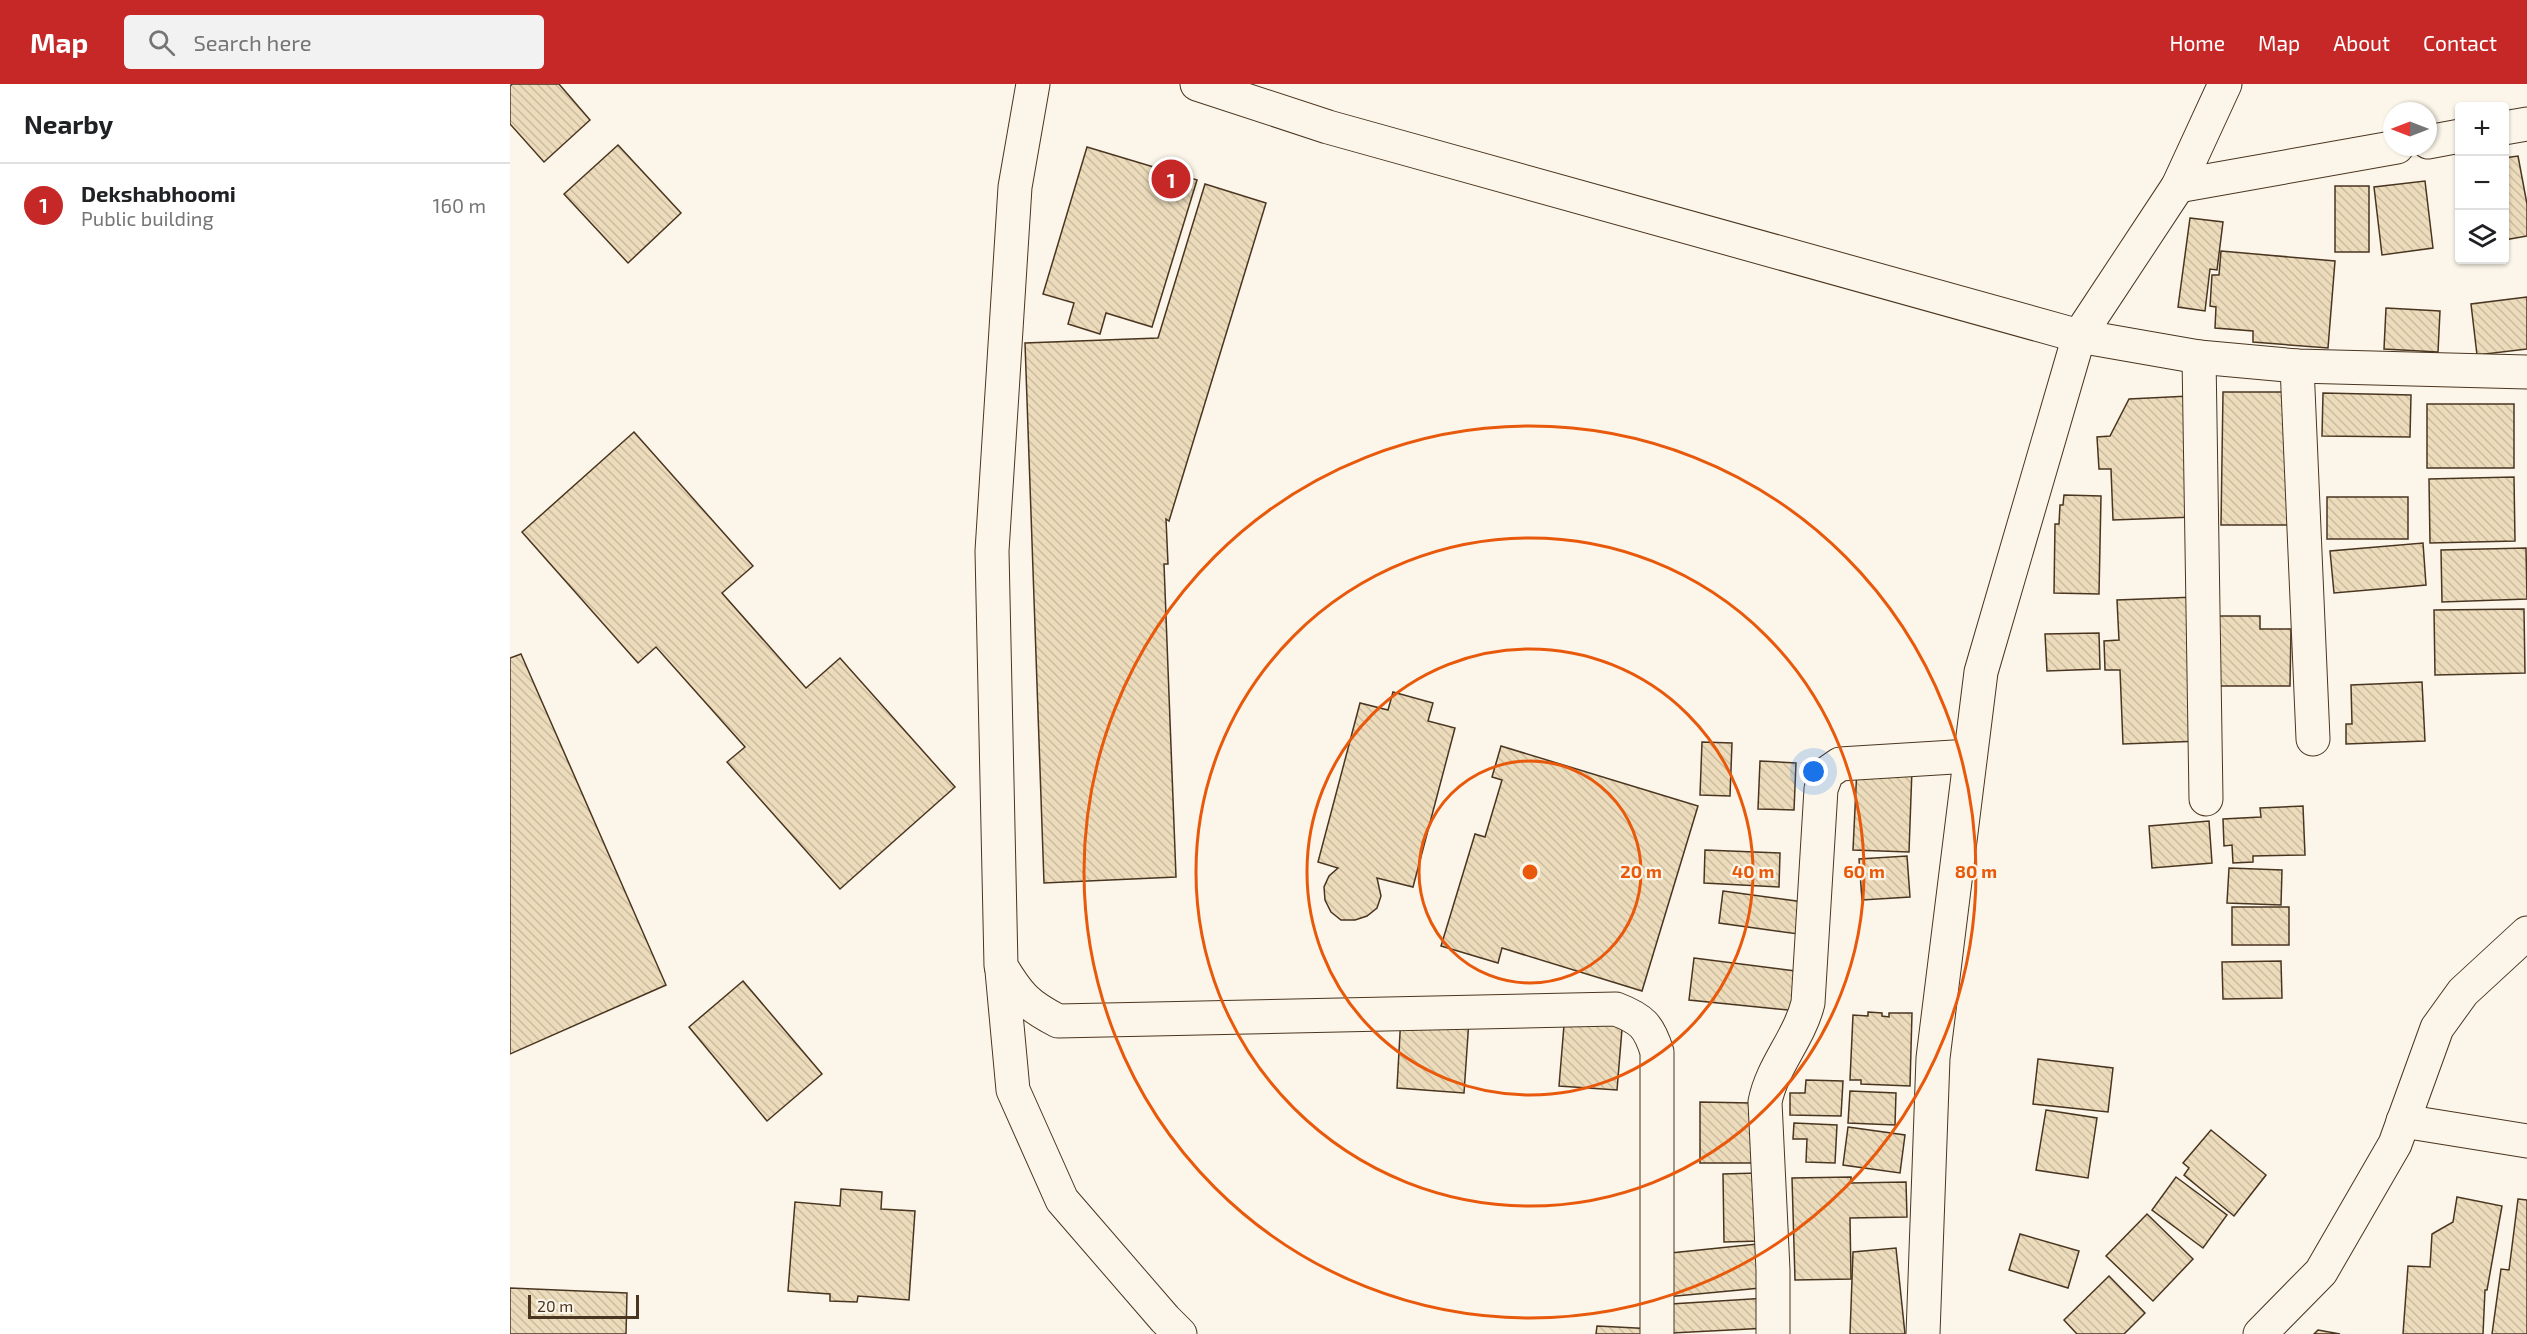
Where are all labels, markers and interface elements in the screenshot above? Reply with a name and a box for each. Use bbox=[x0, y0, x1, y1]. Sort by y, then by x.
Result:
search box bbox=[124, 15, 544, 69]
text: Map bbox=[30, 25, 88, 59]
icon: search bbox=[145, 26, 178, 59]
text: Search here bbox=[193, 29, 312, 55]
text: Home bbox=[2169, 30, 2225, 55]
text: Map bbox=[2258, 30, 2300, 55]
text: About bbox=[2333, 30, 2390, 55]
text: Contact bbox=[2423, 30, 2497, 55]
north arrow bbox=[2383, 102, 2437, 156]
map controls bbox=[2455, 102, 2509, 264]
button: + bbox=[2455, 102, 2509, 156]
text: Nearby bbox=[24, 108, 113, 139]
pin: 1 bbox=[1152, 156, 1190, 202]
button: − bbox=[2455, 156, 2509, 210]
text: Dekshabhoomi bbox=[81, 180, 236, 206]
text: 1 bbox=[39, 193, 48, 217]
text: 160 m bbox=[433, 193, 486, 217]
text: Public building bbox=[81, 206, 214, 230]
button: layers bbox=[2455, 210, 2509, 264]
your location bbox=[1799, 757, 1828, 786]
text: 20 m bbox=[1620, 860, 1662, 882]
text: 40 m bbox=[1732, 860, 1774, 882]
text: 60 m bbox=[1843, 860, 1885, 882]
text: 80 m bbox=[1955, 860, 1997, 882]
centre of rings bbox=[1520, 862, 1540, 882]
scale bar bbox=[528, 1292, 639, 1320]
text: 20 m bbox=[537, 1296, 573, 1315]

